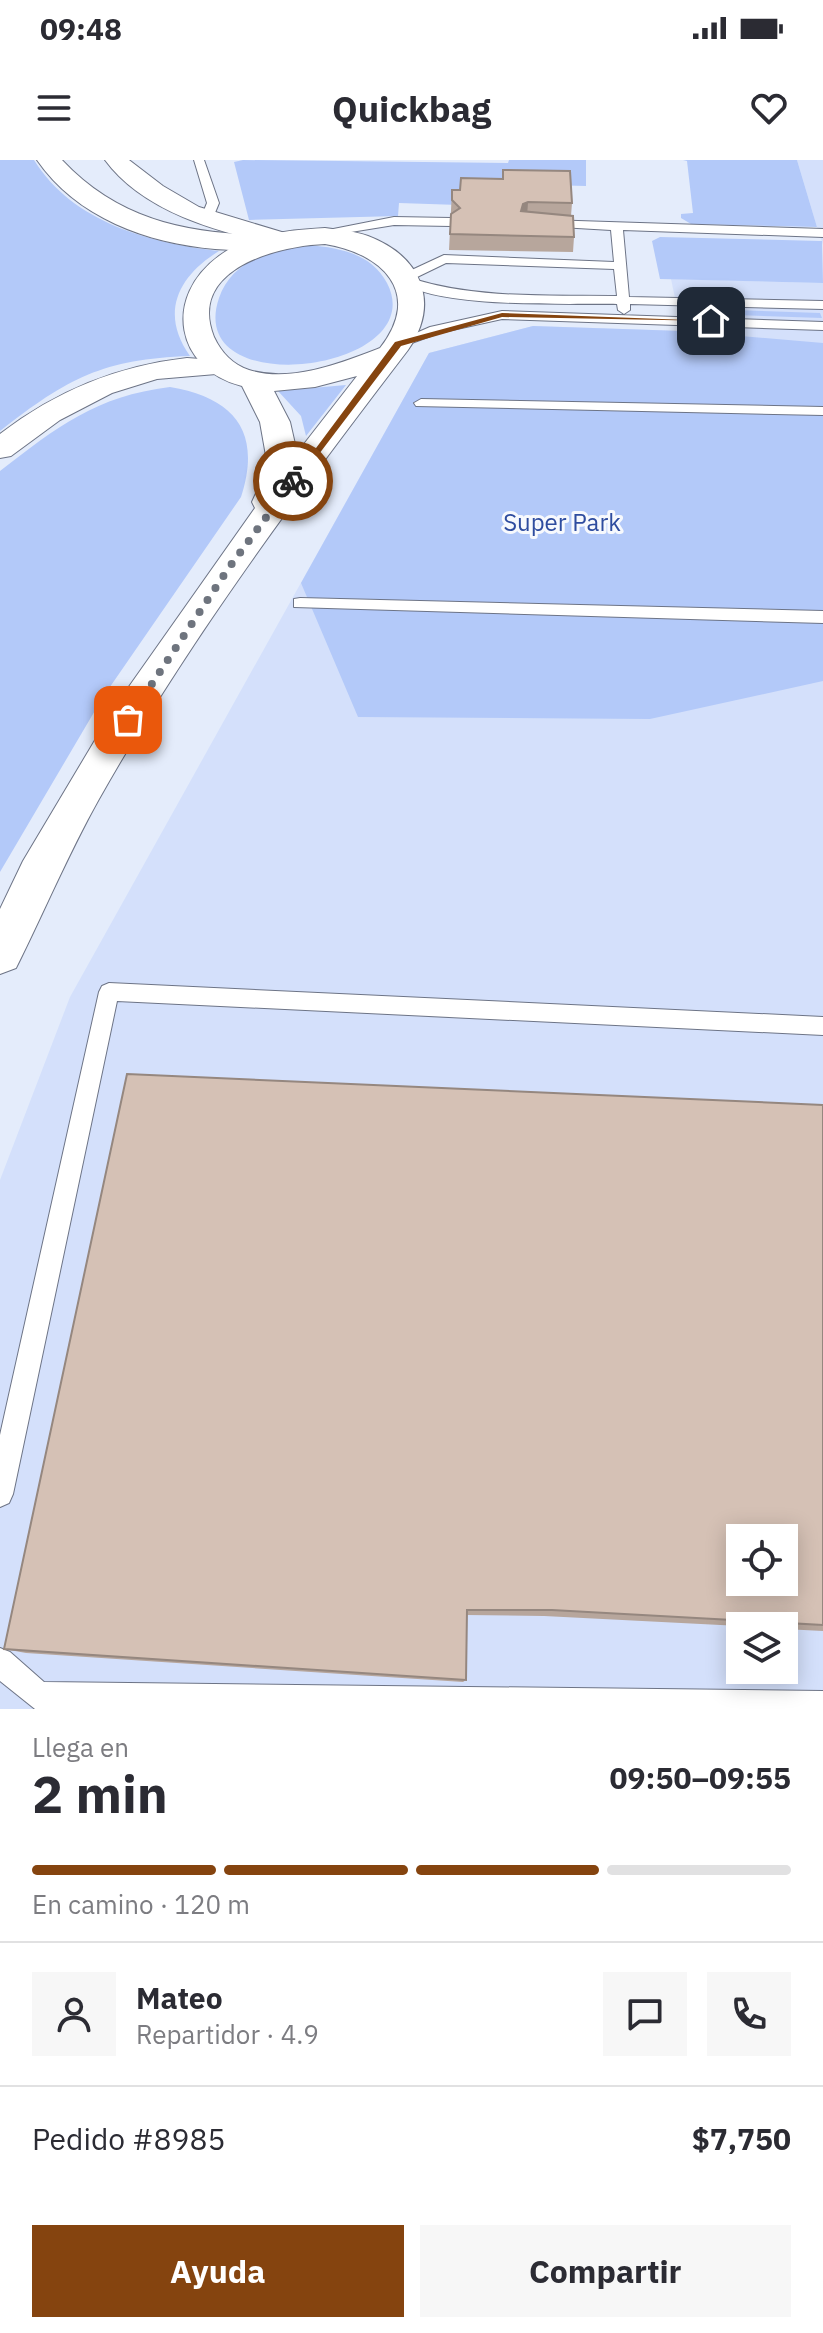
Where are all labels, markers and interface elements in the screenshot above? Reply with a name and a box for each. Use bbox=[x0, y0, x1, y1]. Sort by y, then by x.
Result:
text: 09:48 bbox=[40, 9, 122, 48]
text: Quickbag bbox=[332, 85, 491, 132]
icon: menu bbox=[32, 86, 76, 130]
icon: heart bbox=[747, 86, 791, 130]
pin bbox=[677, 287, 745, 355]
icon: home bbox=[689, 299, 733, 343]
courier bbox=[253, 441, 333, 521]
icon: bike bbox=[271, 459, 315, 503]
park label: Super Park bbox=[503, 506, 621, 538]
pin bbox=[94, 686, 162, 754]
icon: bag bbox=[106, 698, 150, 742]
map controls bbox=[726, 1524, 798, 1684]
button: locate bbox=[726, 1524, 798, 1596]
button: layers bbox=[726, 1612, 798, 1684]
text: Llega en bbox=[32, 1730, 129, 1764]
text: 09:50–09:55 bbox=[610, 1758, 791, 1797]
text: 2 min bbox=[32, 1760, 168, 1827]
text: En camino · 120 m bbox=[32, 1887, 250, 1921]
button: person bbox=[32, 1972, 116, 2056]
button: chat bbox=[603, 1972, 687, 2056]
button: phone bbox=[707, 1972, 791, 2056]
text: Mateo bbox=[136, 1978, 223, 2017]
text: Repartidor · 4.9 bbox=[136, 2017, 319, 2051]
text: Pedido #8985 bbox=[32, 2119, 226, 2158]
text: $7,750 bbox=[692, 2119, 791, 2158]
button: Ayuda bbox=[32, 2225, 404, 2317]
button: Compartir bbox=[420, 2225, 791, 2317]

